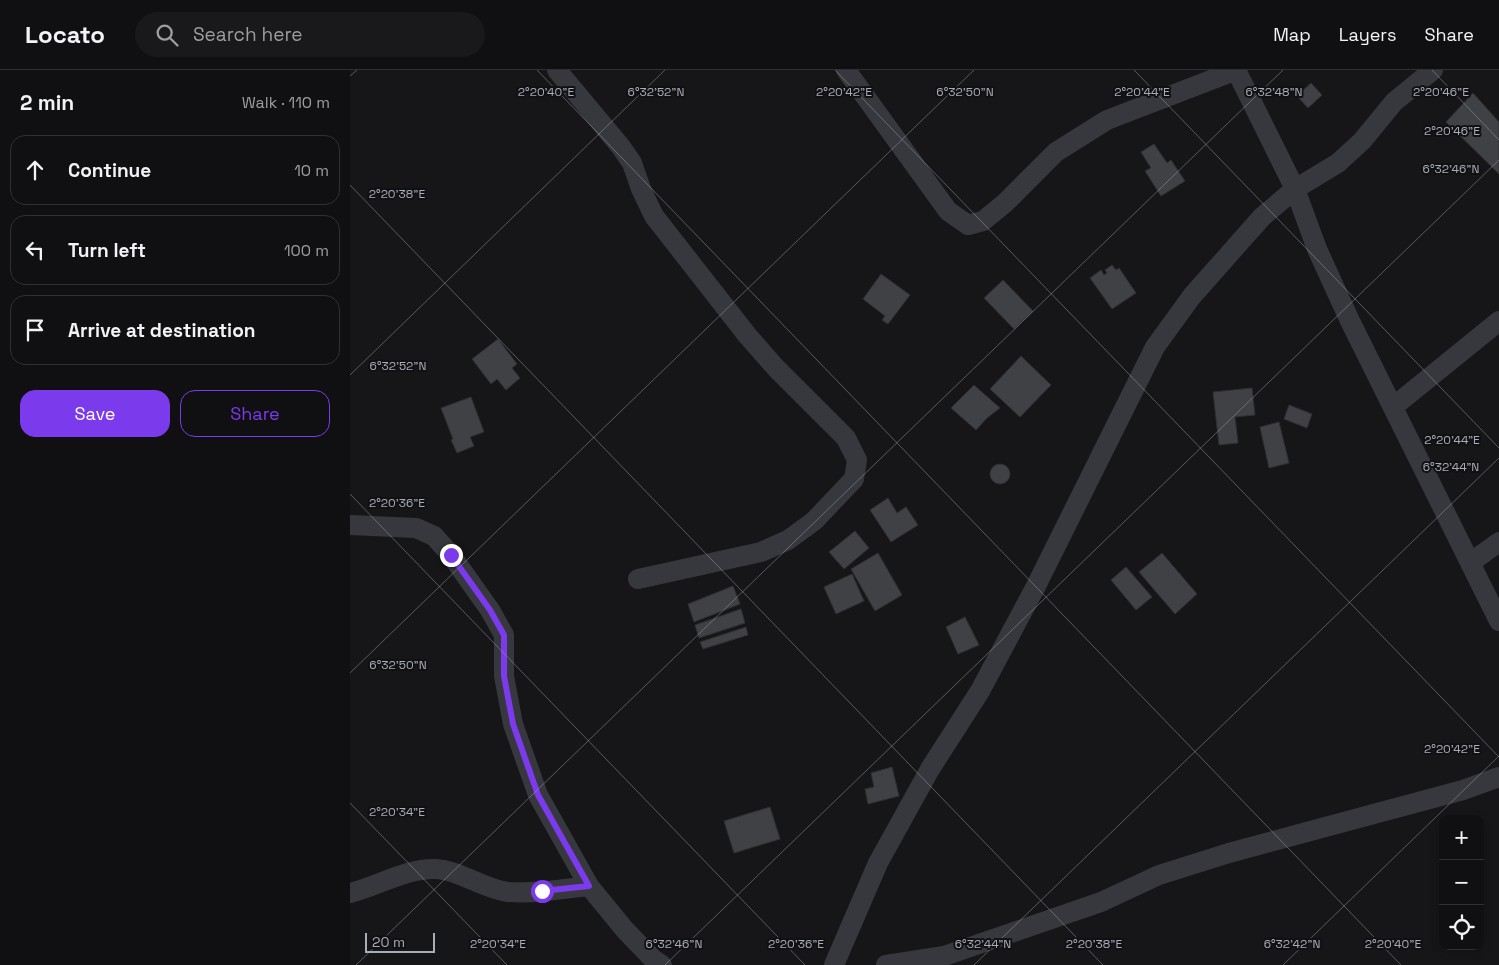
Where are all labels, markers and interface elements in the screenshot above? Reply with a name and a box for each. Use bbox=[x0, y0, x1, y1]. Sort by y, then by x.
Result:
search box bbox=[135, 12, 485, 57]
text: Locato bbox=[25, 19, 105, 50]
icon: search bbox=[153, 21, 181, 49]
text: Search here bbox=[193, 22, 302, 47]
text: Map bbox=[1273, 23, 1311, 46]
text: Layers bbox=[1339, 23, 1396, 46]
text: Share bbox=[1424, 23, 1474, 46]
text: 2°20'40"E bbox=[518, 84, 574, 100]
text: 6°32'52"N bbox=[628, 84, 684, 100]
text: 2°20'42"E bbox=[816, 84, 872, 100]
text: 6°32'50"N bbox=[936, 84, 994, 100]
text: 2°20'44"E bbox=[1114, 84, 1170, 100]
text: 6°32'48"N bbox=[1246, 84, 1302, 100]
text: 2°20'46"E bbox=[1413, 84, 1469, 100]
text: 2 min bbox=[20, 89, 74, 116]
text: Walk · 110 m bbox=[242, 92, 330, 113]
text: 2°20'46"E bbox=[1424, 123, 1480, 139]
icon: ahead bbox=[21, 156, 49, 184]
text: Continue bbox=[68, 158, 151, 183]
text: 10 m bbox=[294, 160, 329, 181]
text: 6°32'46"N bbox=[1423, 161, 1479, 177]
text: 2°20'38"E bbox=[369, 186, 425, 202]
icon: left bbox=[21, 236, 49, 264]
text: Turn left bbox=[68, 238, 146, 263]
text: 100 m bbox=[284, 240, 329, 261]
icon: arrive bbox=[21, 316, 49, 344]
text: Arrive at destination bbox=[68, 318, 256, 343]
text: 6°32'52"N bbox=[370, 358, 426, 374]
button: Save bbox=[20, 390, 170, 437]
button: Share bbox=[180, 390, 330, 437]
text: 2°20'44"E bbox=[1424, 432, 1480, 448]
text: 6°32'44"N bbox=[1423, 459, 1479, 475]
text: 2°20'36"E bbox=[369, 495, 425, 511]
route end bbox=[440, 544, 463, 567]
text: 6°32'50"N bbox=[369, 657, 427, 673]
text: 2°20'42"E bbox=[1424, 741, 1480, 757]
text: 2°20'34"E bbox=[369, 804, 425, 820]
map controls bbox=[1439, 815, 1484, 950]
button: + bbox=[1439, 815, 1484, 860]
button: − bbox=[1439, 860, 1484, 905]
route start bbox=[531, 880, 554, 903]
button: locate bbox=[1439, 905, 1484, 950]
scale bar bbox=[365, 930, 435, 953]
text: 20 m bbox=[372, 933, 405, 951]
text: 2°20'34"E bbox=[470, 936, 526, 952]
text: 6°32'46"N bbox=[646, 936, 702, 952]
text: 2°20'36"E bbox=[768, 936, 824, 952]
text: 6°32'44"N bbox=[955, 936, 1011, 952]
text: 2°20'38"E bbox=[1066, 936, 1122, 952]
text: 6°32'42"N bbox=[1264, 936, 1320, 952]
text: 2°20'40"E bbox=[1365, 936, 1421, 952]

